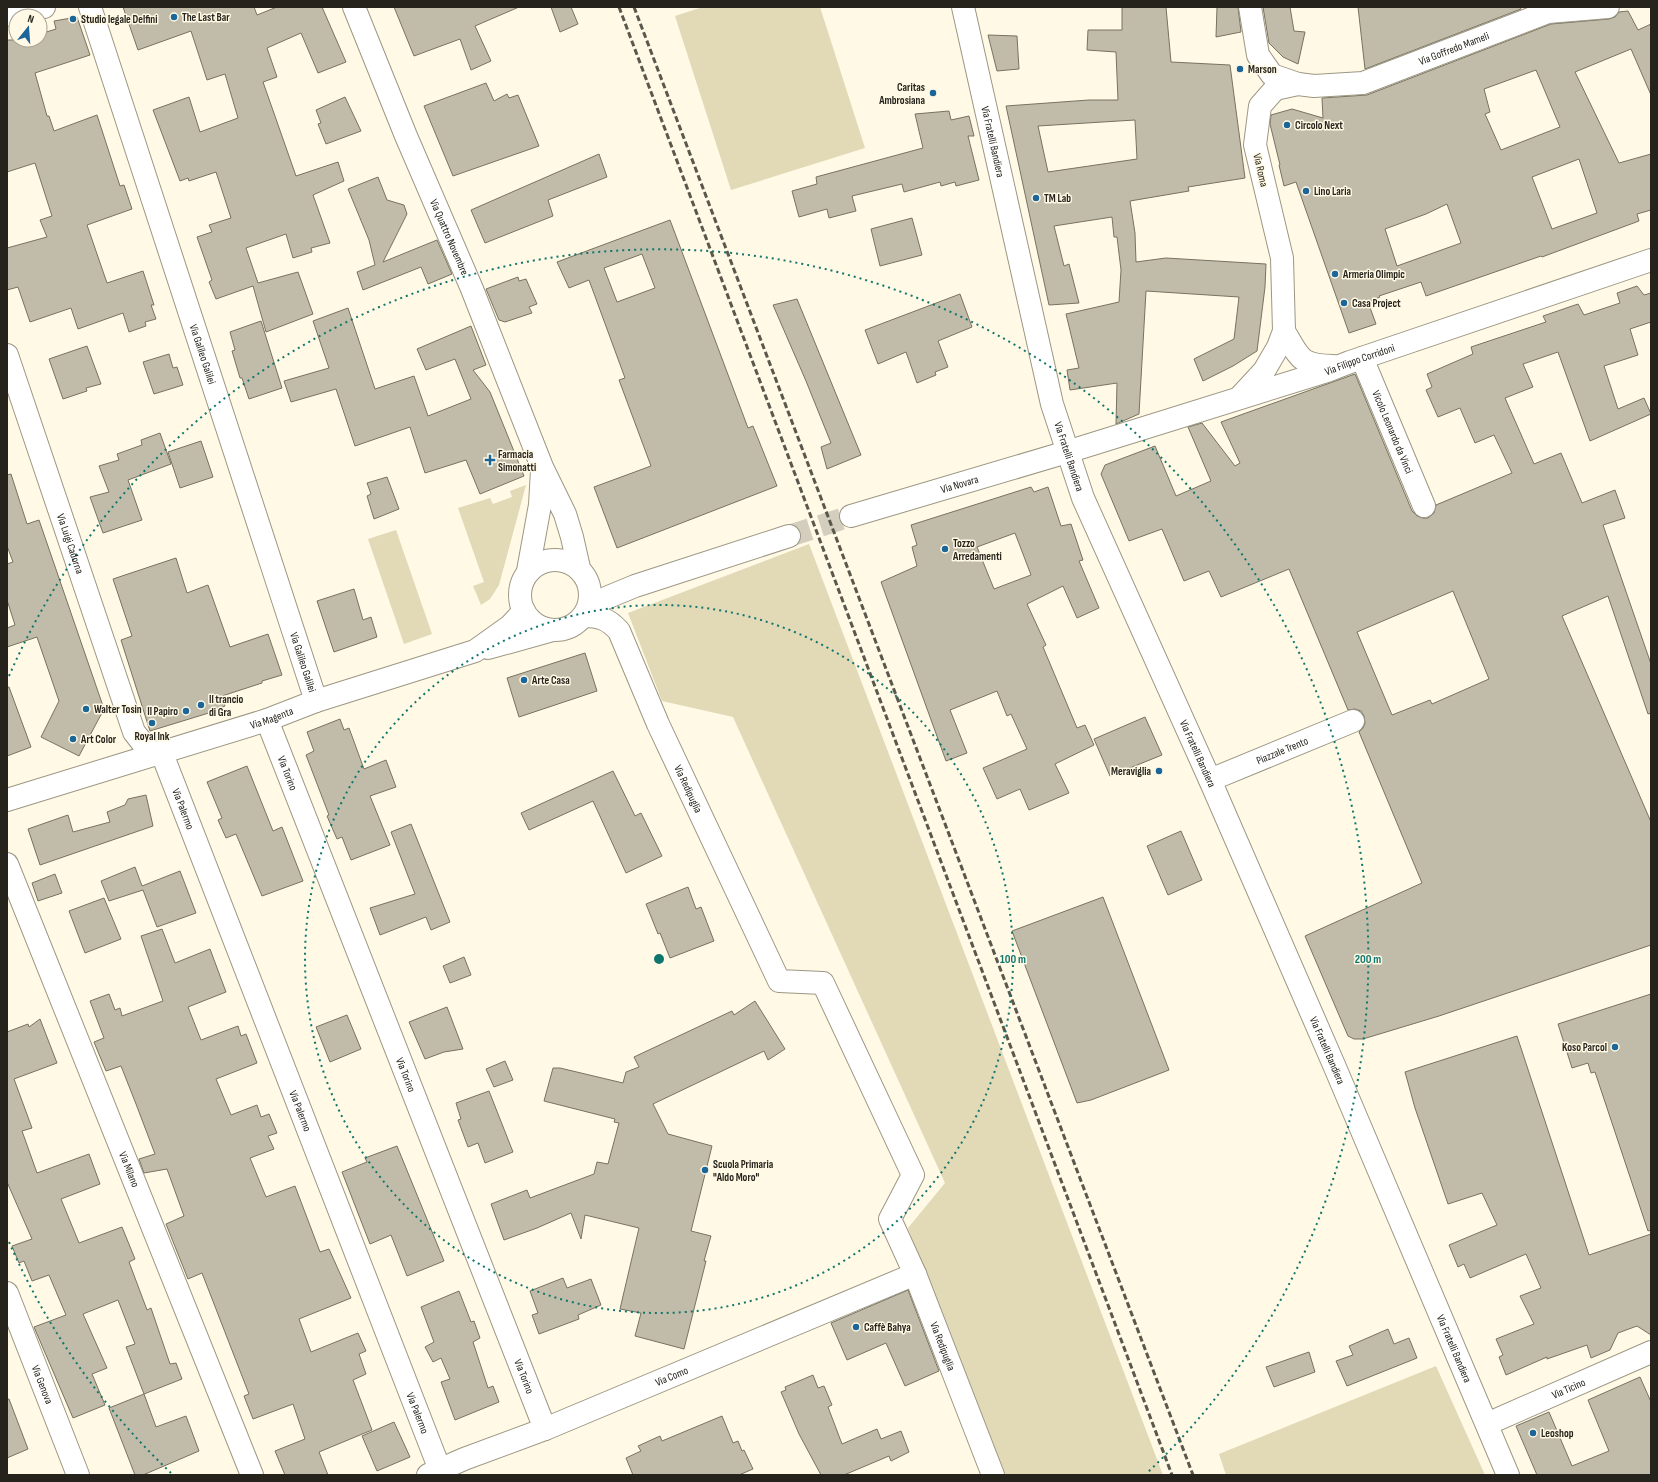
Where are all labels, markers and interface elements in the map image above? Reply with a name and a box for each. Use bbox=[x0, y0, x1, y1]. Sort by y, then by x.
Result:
north arrow bbox=[8, 8, 48, 48]
place label: The Last Bar bbox=[182, 11, 230, 24]
text: N bbox=[26, 12, 36, 26]
marker: The Last Bar bbox=[169, 12, 179, 22]
place label: Studio legale Delfini bbox=[81, 13, 157, 26]
marker: Studio legale Delfini bbox=[68, 14, 78, 24]
street label: Via Goffredo Mameli bbox=[1417, 29, 1491, 68]
place label: Marson bbox=[1248, 63, 1277, 76]
marker: Marson bbox=[1235, 64, 1245, 74]
place label: Caritas Ambrosiana bbox=[878, 81, 925, 107]
marker: Caritas Ambrosiana bbox=[928, 88, 938, 98]
street label: Via Fratelli Bandiera bbox=[978, 105, 1007, 179]
place label: Circolo Next bbox=[1295, 119, 1343, 132]
marker: Circolo Next bbox=[1282, 120, 1292, 130]
street label: Via Roma bbox=[1250, 152, 1271, 188]
place label: Lino Laria bbox=[1314, 185, 1351, 198]
marker: Lino Laria bbox=[1301, 186, 1311, 196]
place label: TM Lab bbox=[1044, 192, 1071, 205]
marker: TM Lab bbox=[1031, 193, 1041, 203]
street label: Via Quattro Novembre bbox=[427, 197, 471, 277]
place label: Armeria Olimpic bbox=[1342, 268, 1405, 281]
marker: Armeria Olimpic bbox=[1330, 269, 1340, 279]
place label: Casa Project bbox=[1352, 297, 1401, 310]
marker: Casa Project bbox=[1339, 298, 1349, 308]
street label: Via Galileo Galilei bbox=[187, 323, 218, 386]
street label: Via Filippo Corridoni bbox=[1323, 341, 1396, 378]
street label: Vicolo Leonardo da Vinci bbox=[1369, 388, 1416, 475]
street label: Via Fratelli Bandiera bbox=[1051, 420, 1086, 493]
place label: Farmacia Simonatti bbox=[498, 448, 536, 474]
marker: Farmacia Simonatti bbox=[485, 455, 495, 465]
street label: Via Novara bbox=[939, 473, 980, 496]
street label: Via Luigi Cadorna bbox=[54, 512, 86, 576]
place label: Tozzo Arredamenti bbox=[952, 537, 1002, 563]
marker: Tozzo Arredamenti bbox=[940, 544, 950, 554]
street label: Via Galileo Galilei bbox=[287, 631, 319, 694]
place label: Arte Casa bbox=[531, 674, 570, 687]
marker: Arte Casa bbox=[519, 675, 529, 685]
place label: Il trancio di Gra bbox=[209, 693, 244, 719]
marker: Il trancio di Gra bbox=[196, 700, 206, 710]
place label: Walter Tosin bbox=[94, 703, 142, 716]
marker: Walter Tosin bbox=[81, 704, 91, 714]
street label: Via Magenta bbox=[249, 704, 295, 732]
place label: Il Papiro bbox=[147, 705, 178, 718]
marker: Il Papiro bbox=[181, 706, 191, 716]
marker: Royal Ink bbox=[147, 718, 157, 728]
street label: Via Fratelli Bandiera bbox=[1177, 718, 1218, 789]
place label: Royal Ink bbox=[135, 730, 170, 743]
place label: Art Color bbox=[80, 733, 117, 746]
marker: Art Color bbox=[68, 734, 78, 744]
street label: Piazzale Trento bbox=[1254, 734, 1311, 767]
street label: Via Torino bbox=[275, 754, 300, 793]
street label: Via Redipuglia bbox=[671, 763, 705, 815]
place label: Meraviglia bbox=[1111, 765, 1151, 778]
marker: Meraviglia bbox=[1154, 766, 1164, 776]
street label: Via Palermo bbox=[169, 787, 197, 832]
centre of rings bbox=[652, 952, 666, 966]
text: 100 m bbox=[1000, 952, 1026, 967]
text: 200 m bbox=[1355, 952, 1381, 967]
street label: Via Fratelli Bandiera bbox=[1307, 1015, 1347, 1086]
place label: Koso Parcol bbox=[1562, 1041, 1607, 1054]
marker: Koso Parcol bbox=[1610, 1042, 1620, 1052]
street label: Via Torino bbox=[393, 1056, 418, 1094]
street label: Via Palermo bbox=[286, 1089, 314, 1134]
street label: Via Milano bbox=[116, 1150, 142, 1190]
place label: Scuola Primaria "Aldo Moro" bbox=[713, 1158, 774, 1184]
marker: Scuola Primaria "Aldo Moro" bbox=[700, 1165, 710, 1175]
street label: Via Fratelli Bandiera bbox=[1434, 1313, 1474, 1385]
street label: Via Redipuglia bbox=[927, 1320, 958, 1373]
place label: Caffè Bahya bbox=[864, 1321, 911, 1334]
marker: Caffè Bahya bbox=[851, 1322, 861, 1332]
street label: Via Torino bbox=[511, 1357, 537, 1396]
street label: Via Genova bbox=[29, 1363, 56, 1406]
street label: Via Como bbox=[653, 1364, 691, 1389]
street label: Via Ticino bbox=[1550, 1375, 1588, 1402]
street label: Via Palermo bbox=[404, 1391, 431, 1436]
place label: Leoshop bbox=[1541, 1427, 1574, 1440]
marker: Leoshop bbox=[1528, 1428, 1538, 1438]

